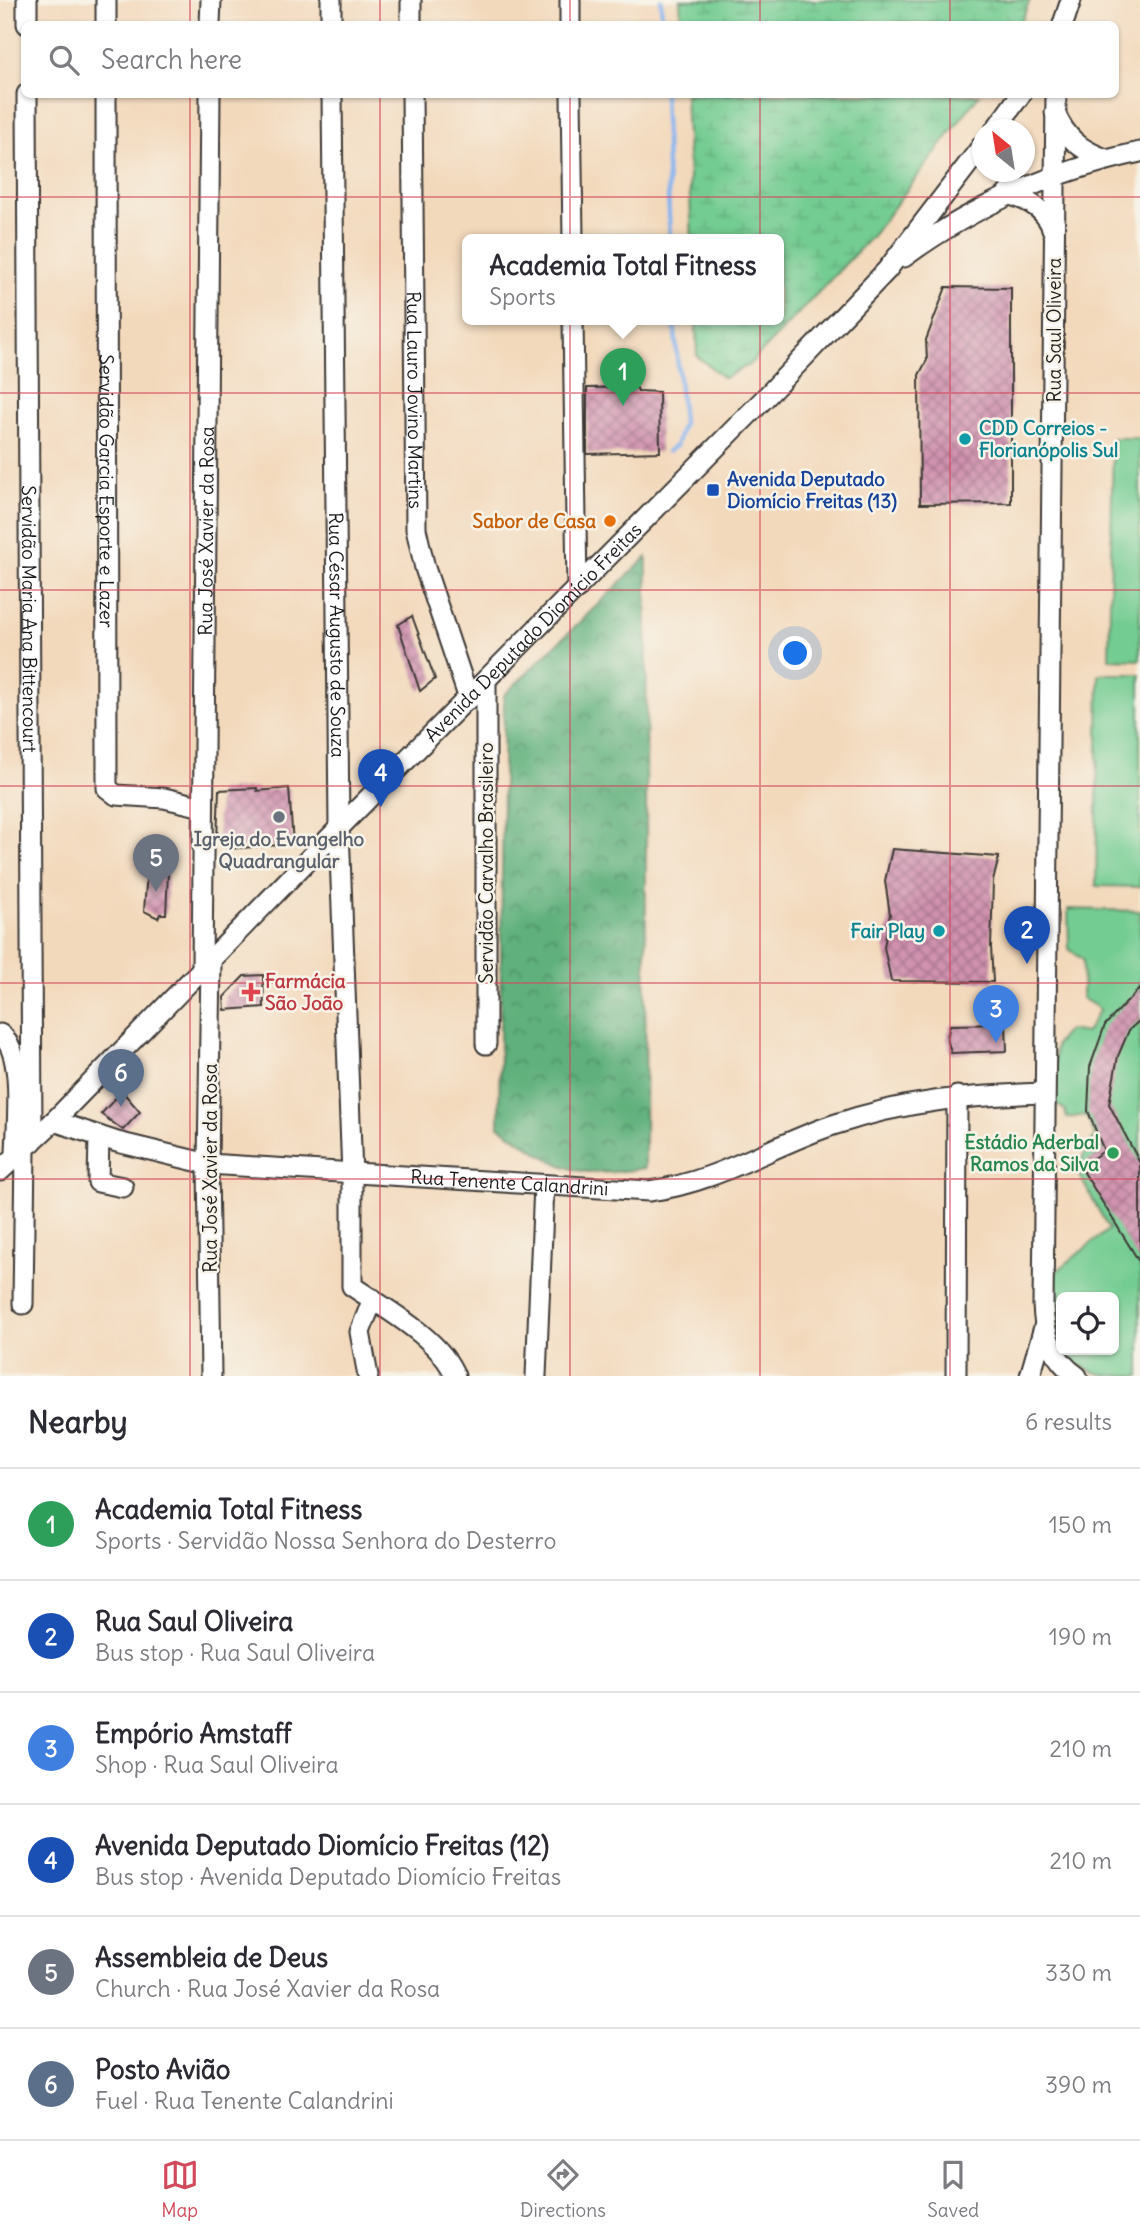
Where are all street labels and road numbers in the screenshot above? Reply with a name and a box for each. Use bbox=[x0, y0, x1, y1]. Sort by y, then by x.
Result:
street label: Rua Saul Oliveira bbox=[1042, 257, 1066, 402]
street label: Rua Lauro Jovino Martins bbox=[402, 291, 428, 509]
street label: Servidão Garcia Esporte e Lazer bbox=[94, 354, 119, 628]
street label: Rua José Xavier da Rosa bbox=[193, 426, 219, 636]
street label: Servidão Maria Ana Bittencourt bbox=[17, 485, 42, 753]
street label: Rua César Augusto de Souza bbox=[324, 512, 350, 758]
street label: Avenida Deputado Diomício Freitas bbox=[419, 518, 647, 747]
street label: Servidão Carvalho Brasileiro bbox=[474, 742, 498, 984]
street label: Rua José Xavier da Rosa bbox=[198, 1063, 222, 1273]
street label: Rua Tenente Calandrini bbox=[410, 1164, 609, 1200]

